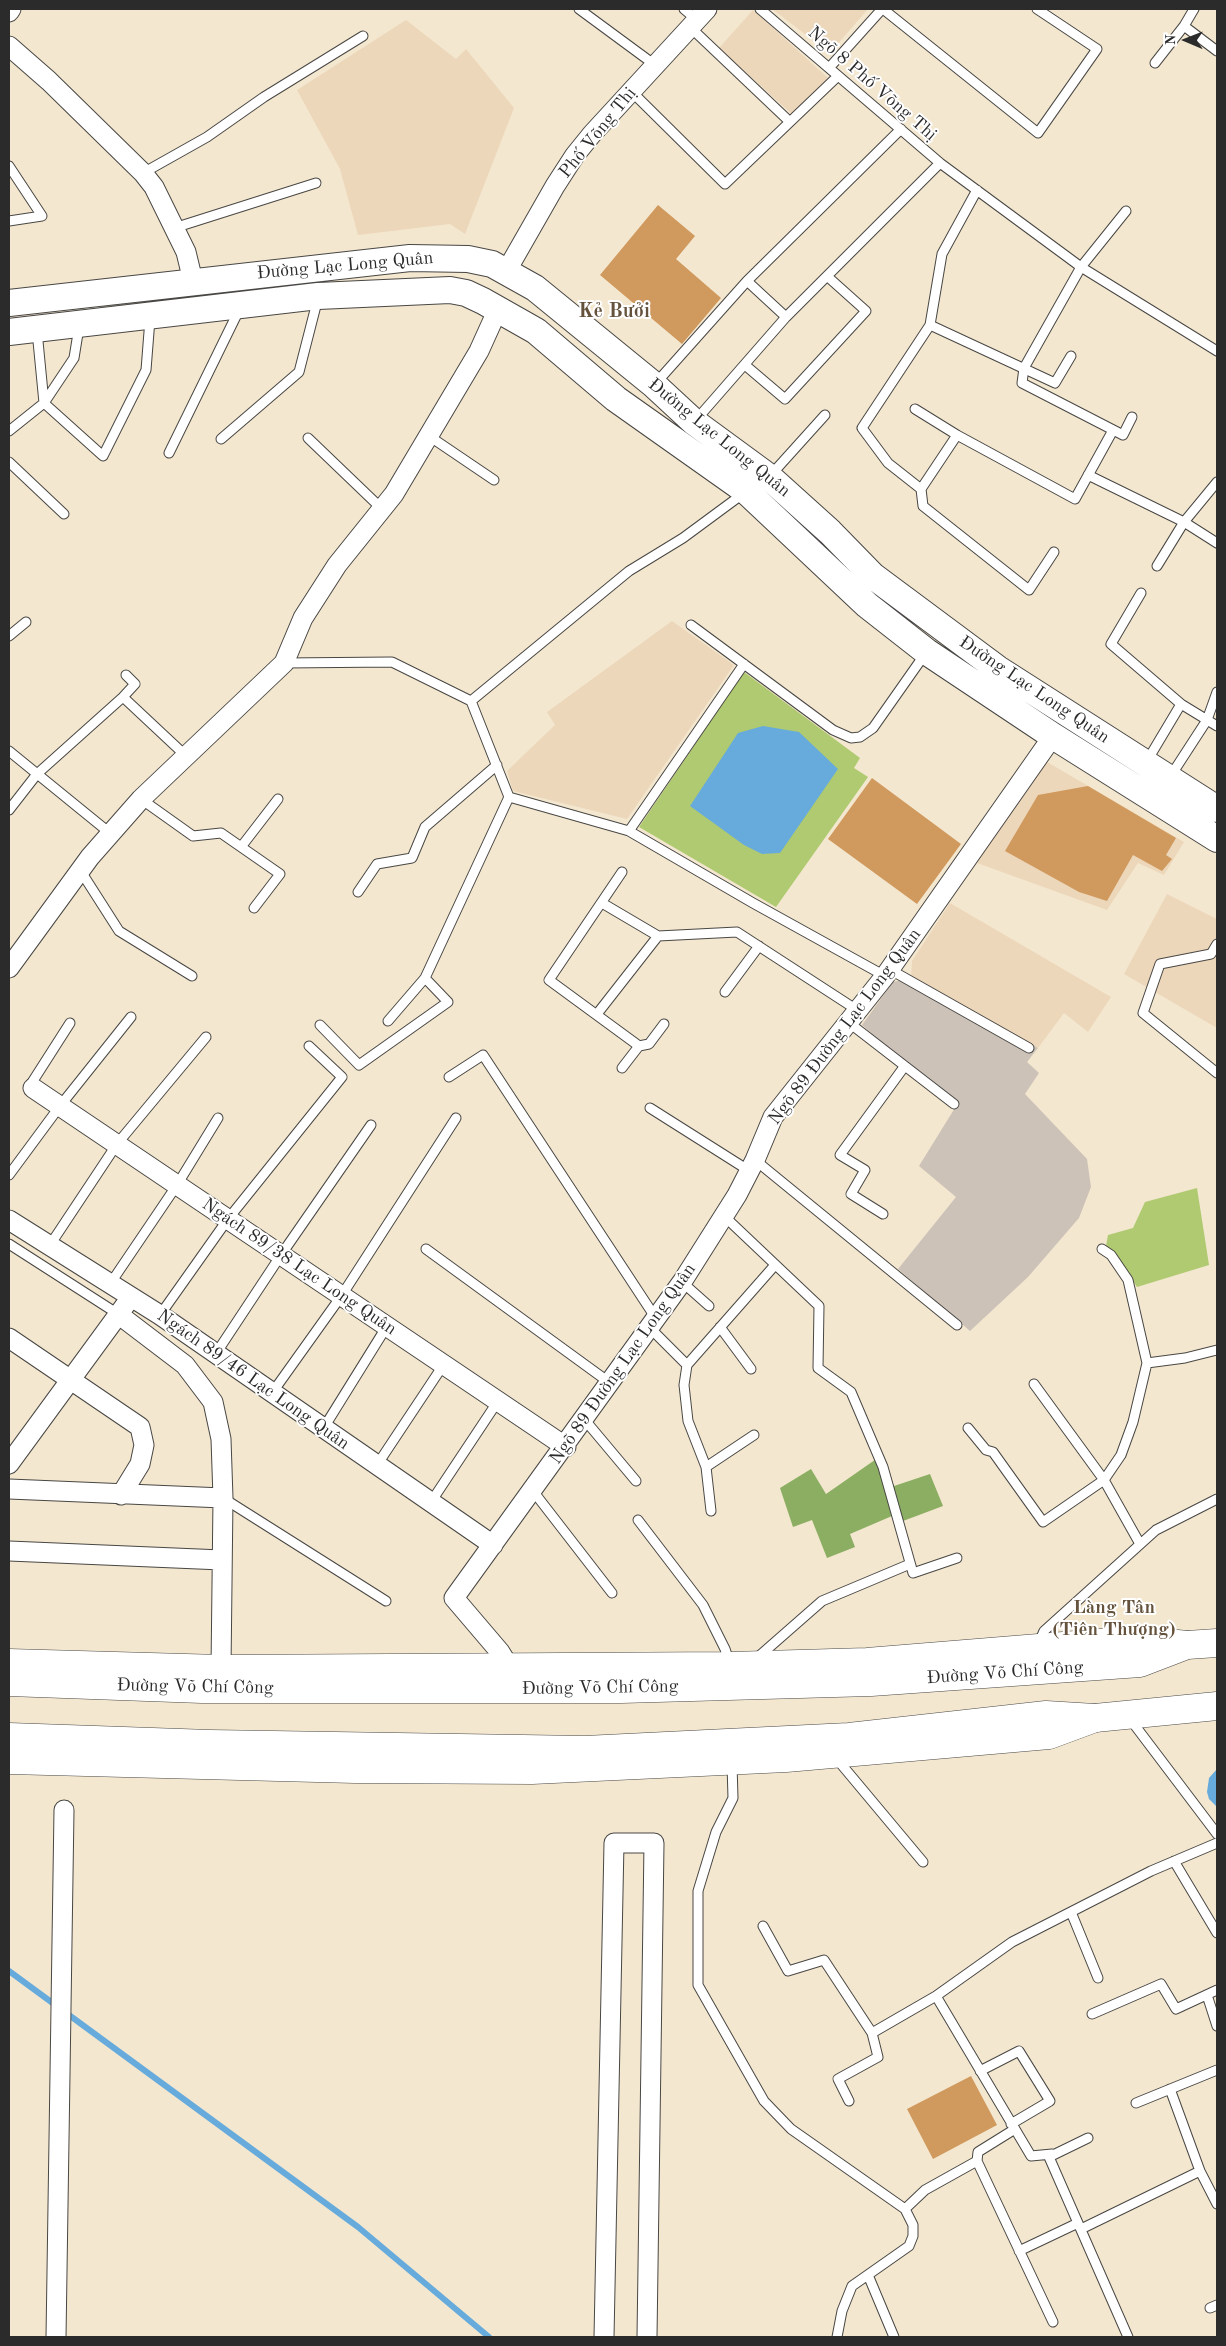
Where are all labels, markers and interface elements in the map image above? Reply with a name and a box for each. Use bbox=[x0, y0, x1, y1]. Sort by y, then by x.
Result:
north arrow bbox=[1161, 15, 1211, 65]
street label: Ngõ 8 Phố Võng Thị bbox=[803, 22, 941, 146]
text: N bbox=[1164, 34, 1178, 45]
street label: Phố Võng Thị bbox=[555, 83, 641, 183]
street label: Đường Lạc Long Quân bbox=[256, 248, 434, 284]
district label: Kẻ Bưởi bbox=[578, 300, 650, 324]
street label: Đường Lạc Long Quân bbox=[643, 374, 795, 502]
street label: Đường Lạc Long Quân bbox=[955, 632, 1113, 748]
street label: Ngõ 89 Đường Lạc Long Quân bbox=[764, 924, 926, 1130]
street label: Ngách 89/38 Lạc Long Quân bbox=[198, 1194, 400, 1340]
street label: Ngõ 89 Đường Lạc Long Quân bbox=[545, 1259, 701, 1469]
street label: Ngách 89/46 Lạc Long Quân bbox=[153, 1305, 353, 1455]
district label: Làng Tân (Tiên Thượng) bbox=[1052, 1597, 1176, 1641]
street label: Đường Võ Chí Công bbox=[926, 1657, 1084, 1689]
street label: Đường Võ Chí Công bbox=[116, 1675, 274, 1699]
street label: Đường Võ Chí Công bbox=[521, 1676, 679, 1700]

